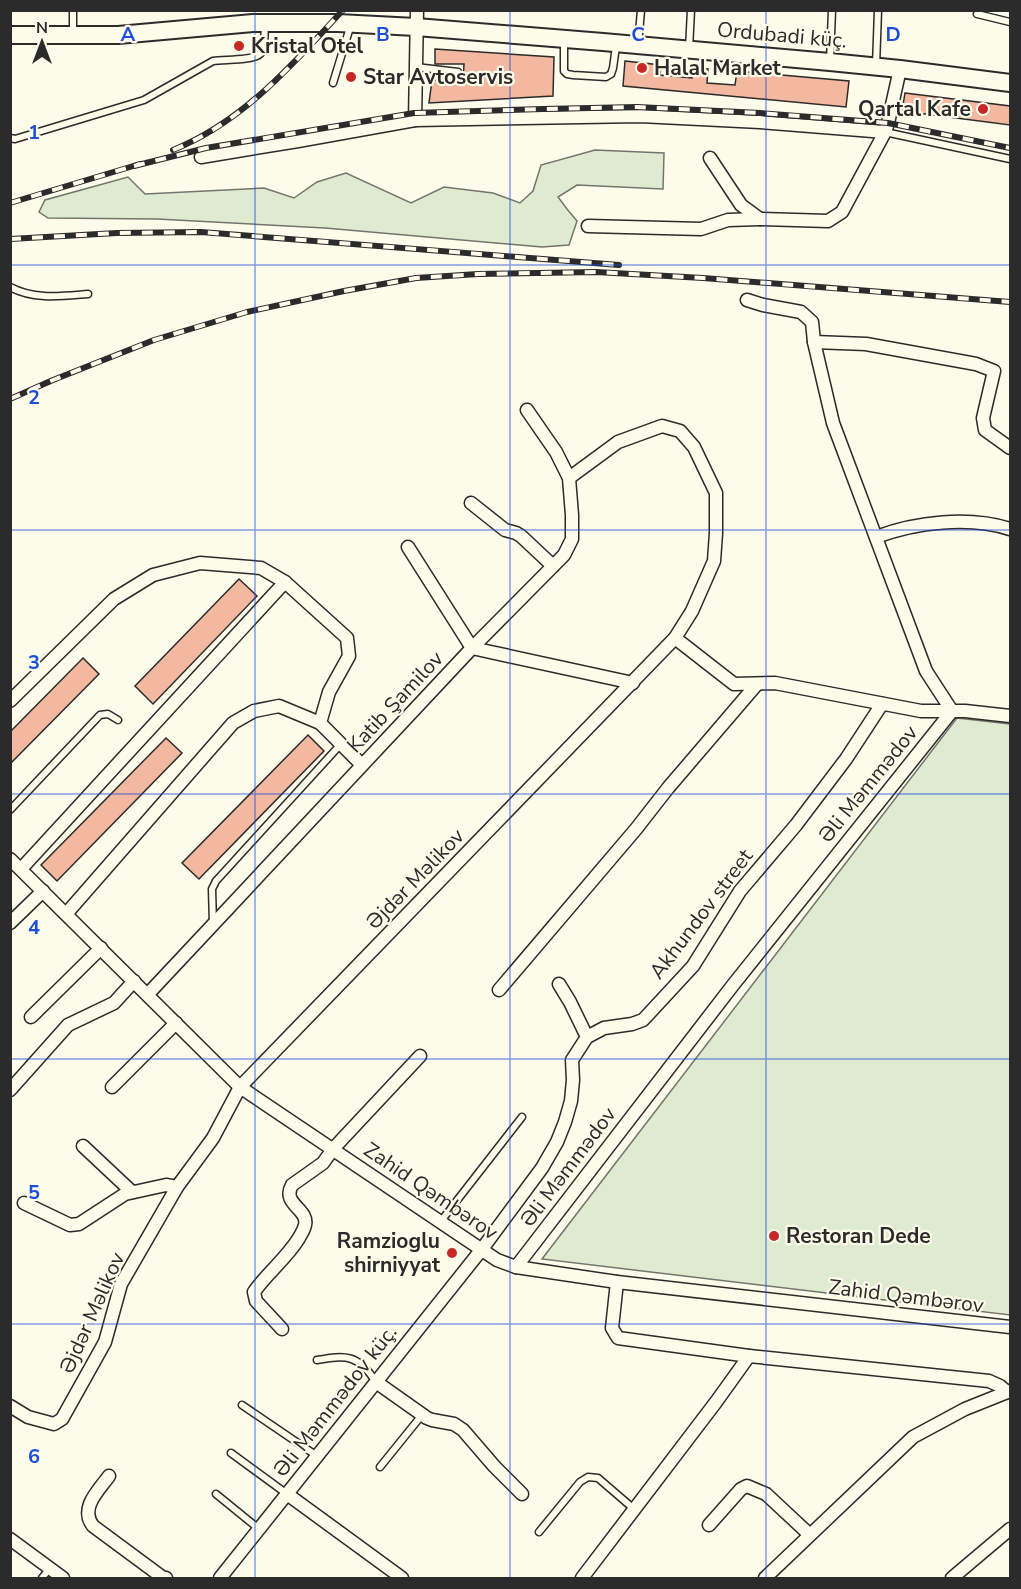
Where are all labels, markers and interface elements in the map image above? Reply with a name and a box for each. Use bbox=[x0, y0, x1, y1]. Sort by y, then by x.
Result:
north arrow bbox=[12, 12, 72, 72]
street label: Ordubadi küç. bbox=[716, 15, 848, 55]
text: N bbox=[36, 17, 48, 39]
text: A bbox=[121, 21, 136, 48]
text: B bbox=[376, 21, 390, 48]
text: C bbox=[631, 21, 645, 48]
text: D bbox=[885, 21, 901, 48]
place label: Kristal Otel bbox=[251, 32, 363, 60]
marker: Kristal Otel bbox=[232, 39, 246, 53]
place label: Halal Market bbox=[654, 54, 782, 82]
marker: Halal Market bbox=[635, 61, 649, 75]
place label: Star Avtoservis bbox=[363, 63, 513, 91]
marker: Star Avtoservis bbox=[344, 70, 358, 84]
place label: Qartal Kafe bbox=[858, 95, 971, 123]
marker: Qartal Kafe bbox=[976, 102, 990, 116]
text: 1 bbox=[28, 119, 40, 146]
text: 2 bbox=[28, 384, 40, 411]
street label: Katib Şamilov bbox=[341, 645, 450, 759]
text: 3 bbox=[28, 649, 40, 676]
street label: Əli Məmmədov bbox=[812, 719, 924, 849]
street label: Əjdər Məlikov bbox=[360, 822, 470, 936]
street label: Akhundov street bbox=[643, 843, 759, 985]
text: 4 bbox=[28, 914, 40, 941]
street label: Əli Məmmədov bbox=[514, 1101, 622, 1233]
street label: Zahid Qəmbərov bbox=[358, 1136, 504, 1246]
text: 5 bbox=[28, 1179, 40, 1206]
place label: Restoran Dede bbox=[786, 1222, 931, 1250]
place label: Ramzioglu shirniyyat bbox=[337, 1227, 441, 1279]
marker: Restoran Dede bbox=[767, 1229, 781, 1243]
marker: Ramzioglu shirniyyat bbox=[445, 1246, 459, 1260]
street label: Əjdər Məlikov bbox=[53, 1248, 131, 1378]
street label: Zahid Qəmbərov bbox=[827, 1273, 985, 1319]
street label: Əli Məmmədov küç. bbox=[267, 1319, 403, 1483]
text: 6 bbox=[28, 1443, 40, 1470]

